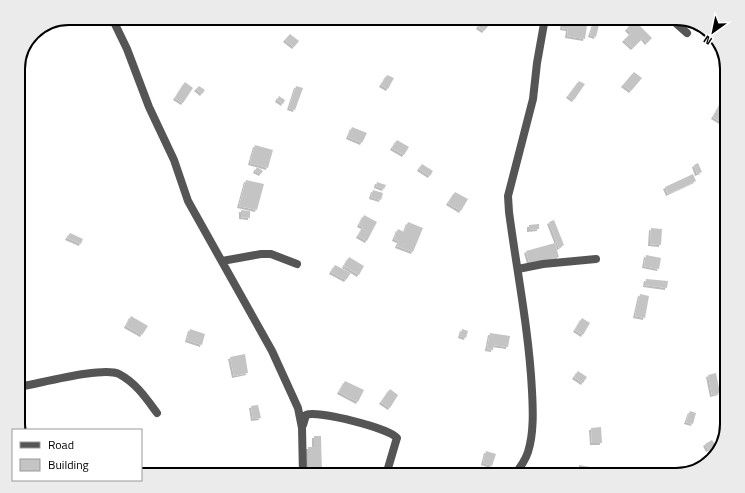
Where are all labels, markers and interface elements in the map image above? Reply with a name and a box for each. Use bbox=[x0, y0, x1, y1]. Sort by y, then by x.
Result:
north arrow bbox=[693, 12, 733, 52]
text: N bbox=[700, 32, 715, 49]
legend bbox=[12, 429, 142, 481]
text: Road bbox=[48, 435, 74, 454]
text: Building bbox=[48, 455, 89, 474]

